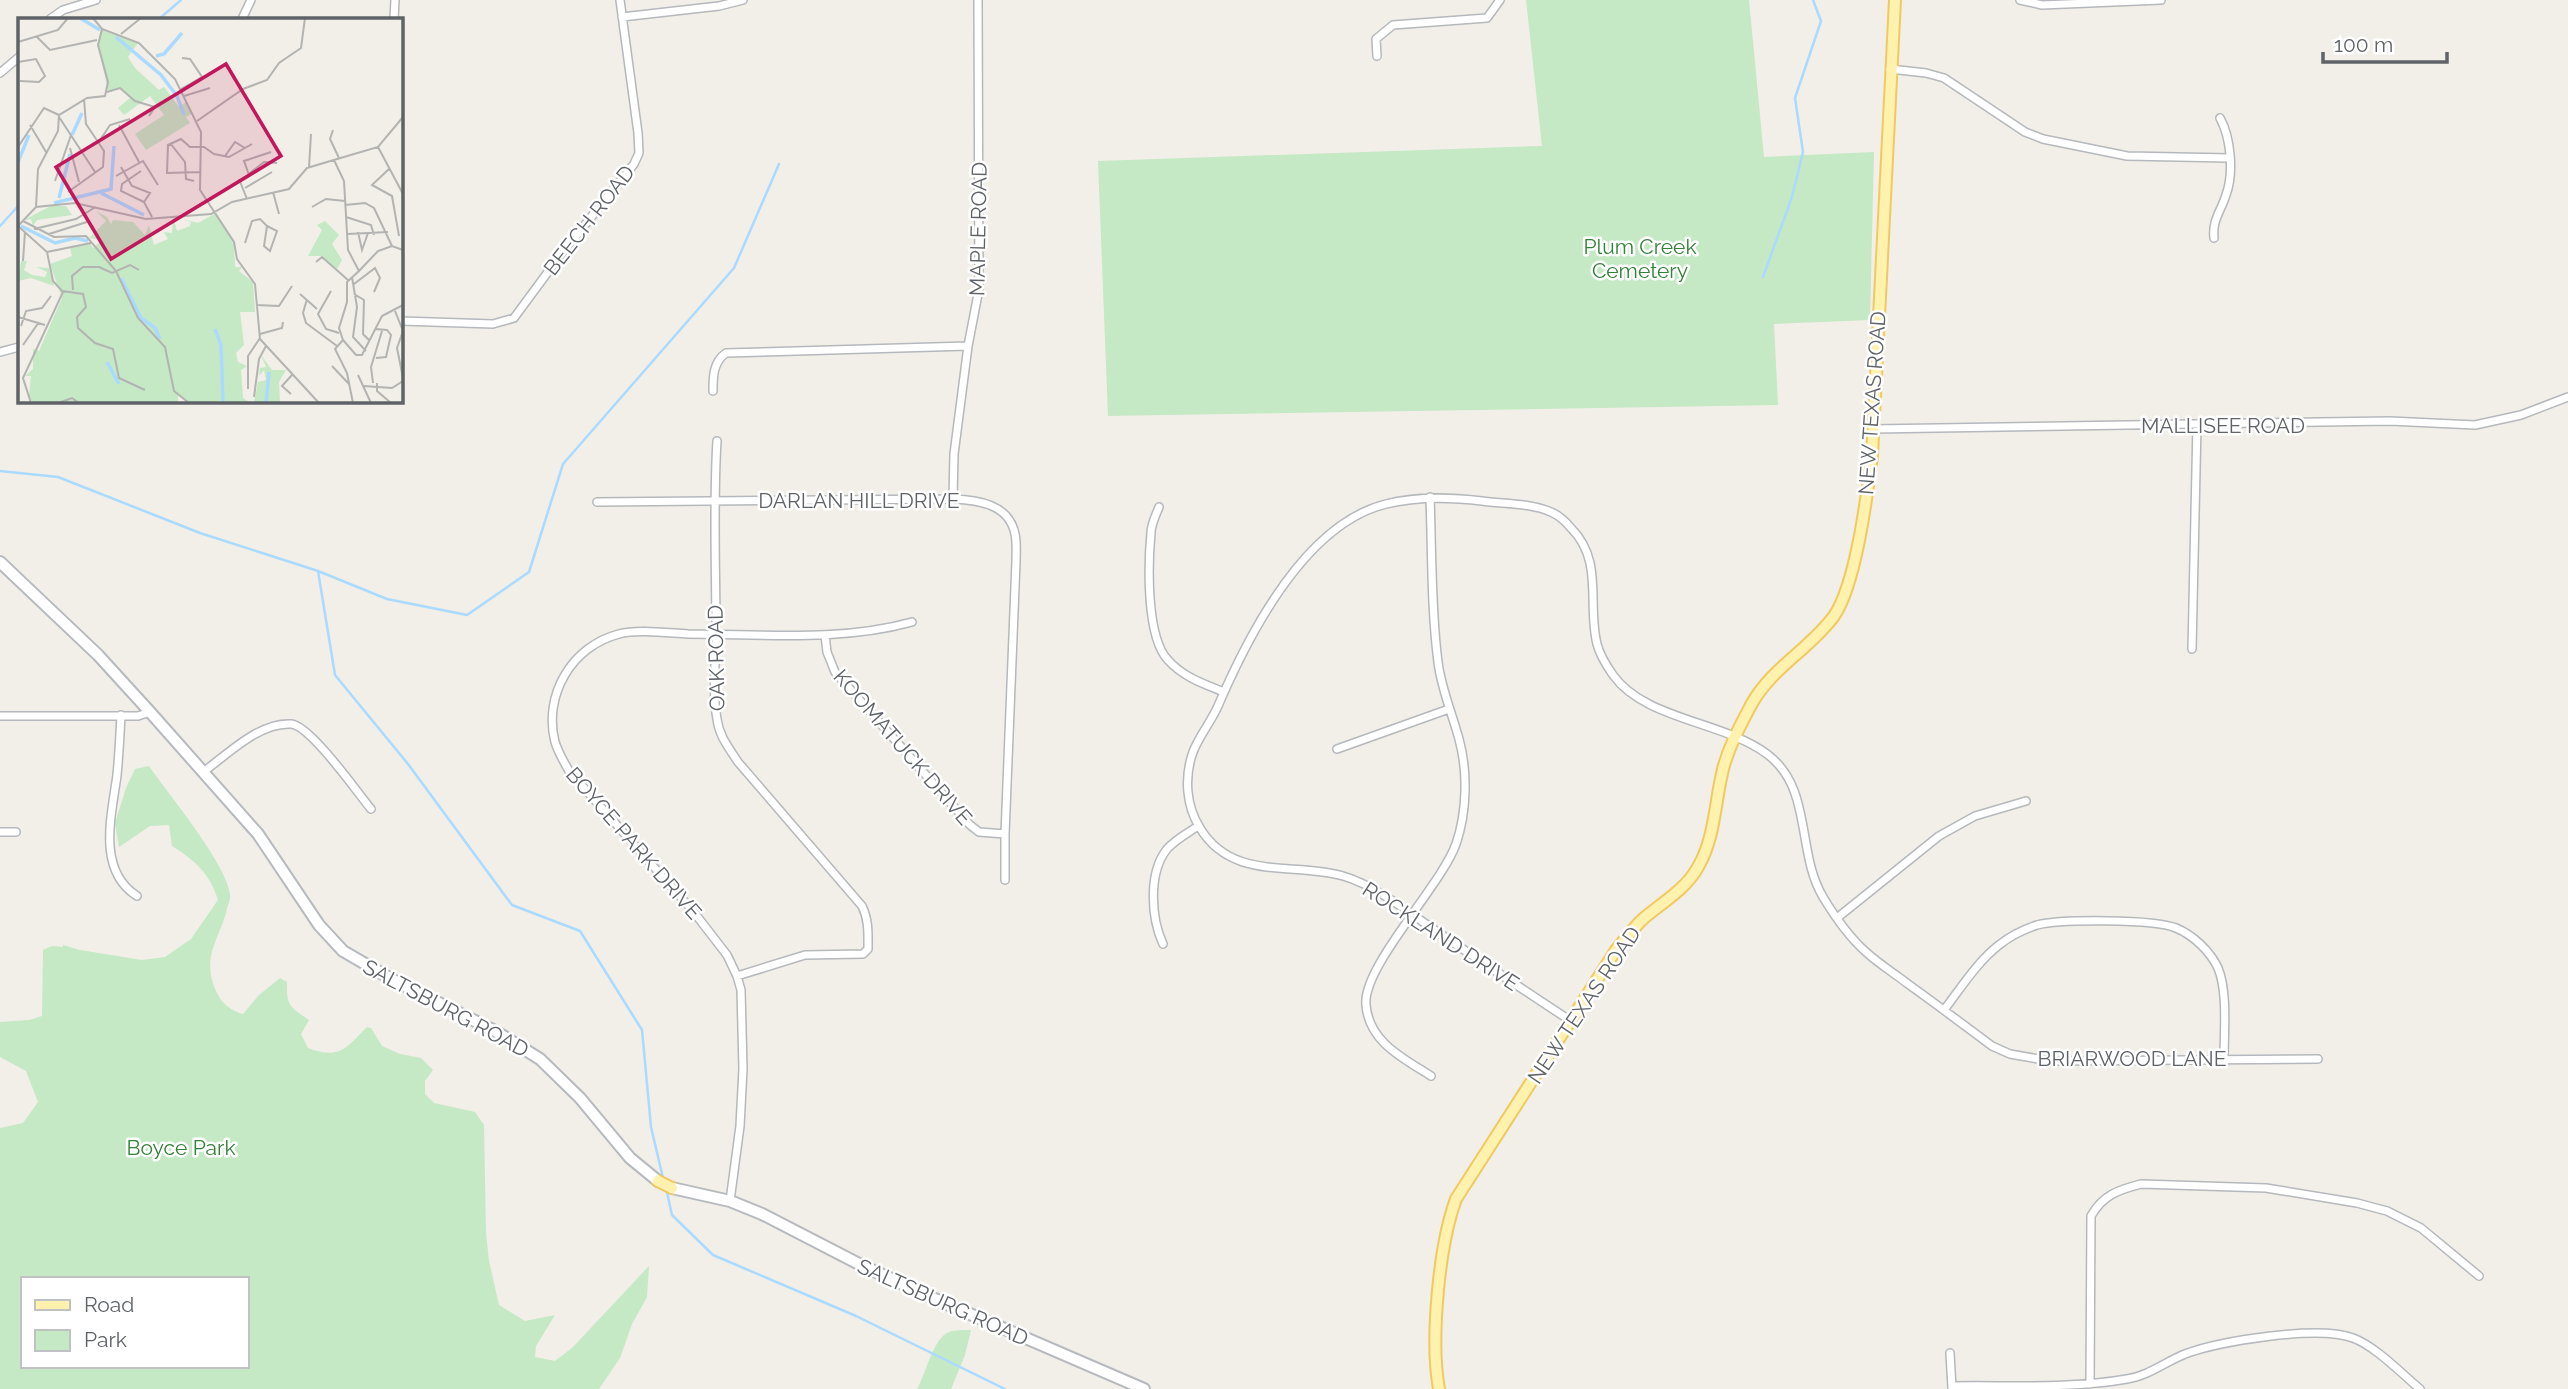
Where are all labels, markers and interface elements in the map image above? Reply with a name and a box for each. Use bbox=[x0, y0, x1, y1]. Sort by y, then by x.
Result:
inset map bbox=[18, 18, 402, 402]
scale bar bbox=[2323, 21, 2447, 65]
text: 100 m bbox=[2334, 32, 2393, 57]
street label: BEECH ROAD bbox=[538, 160, 640, 280]
street label: MAPLE ROAD bbox=[964, 162, 992, 296]
park label: Plum Creek Cemetery bbox=[1583, 234, 1697, 283]
street label: NEW TEXAS ROAD bbox=[1853, 310, 1891, 496]
street label: MALLISEE ROAD bbox=[2141, 413, 2305, 438]
street label: DARLAN HILL DRIVE bbox=[758, 488, 960, 513]
street label: OAK ROAD bbox=[703, 605, 729, 711]
street label: KOOMATUCK DRIVE bbox=[829, 664, 977, 830]
street label: BOYCE PARK DRIVE bbox=[561, 762, 707, 924]
street label: ROCKLAND DRIVE bbox=[1358, 876, 1524, 996]
street label: NEW TEXAS ROAD bbox=[1522, 922, 1646, 1088]
street label: SALTSBURG ROAD bbox=[359, 954, 533, 1062]
street label: BRIARWOOD LANE bbox=[2037, 1046, 2227, 1071]
park label: Boyce Park bbox=[126, 1135, 236, 1160]
street label: SALTSBURG ROAD bbox=[854, 1253, 1032, 1351]
legend bbox=[21, 1277, 248, 1368]
text: Road bbox=[84, 1292, 134, 1317]
text: Park bbox=[84, 1327, 127, 1352]

